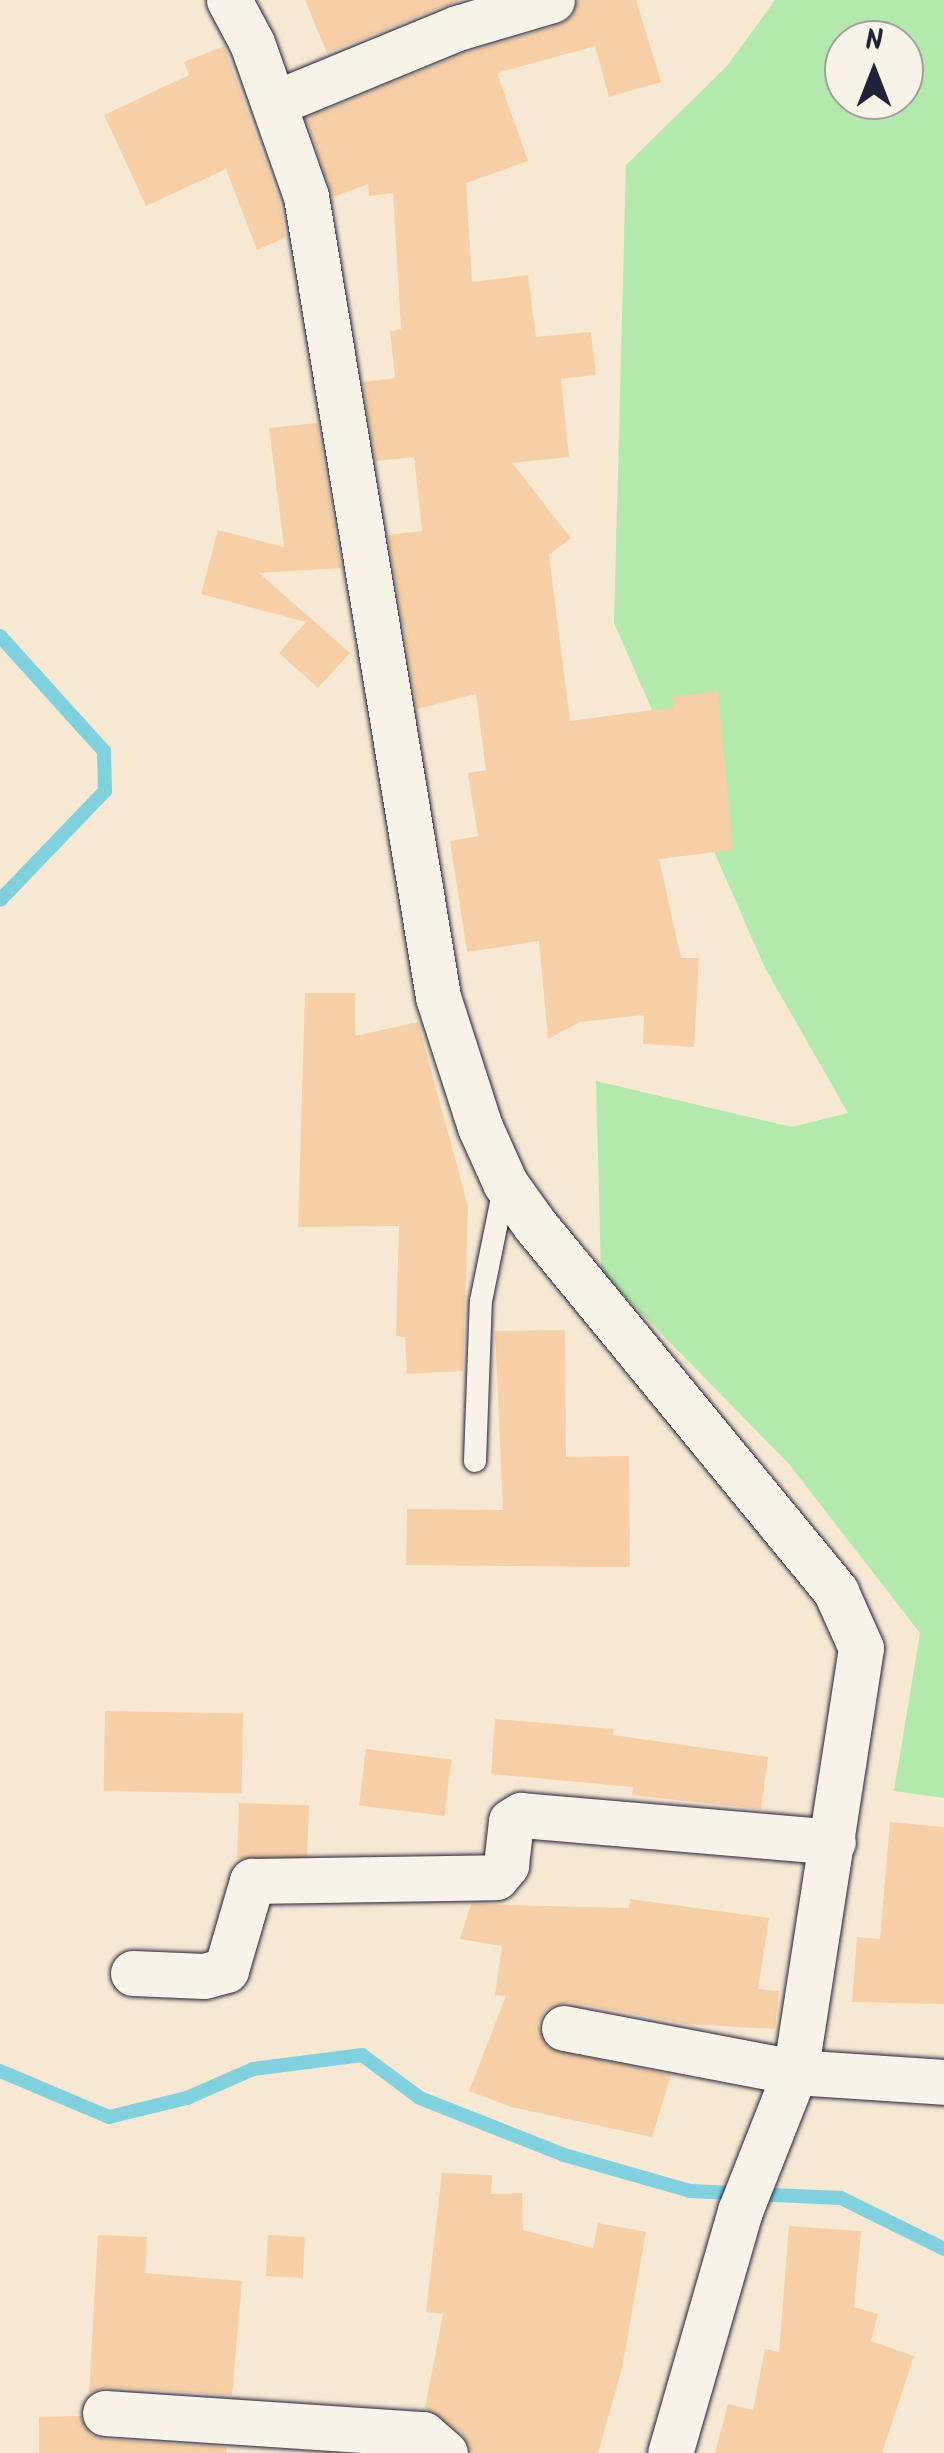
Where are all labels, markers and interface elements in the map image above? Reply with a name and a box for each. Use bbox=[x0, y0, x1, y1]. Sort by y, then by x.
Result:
text: N bbox=[865, 19, 883, 64]
north arrow bbox=[824, 20, 924, 120]

